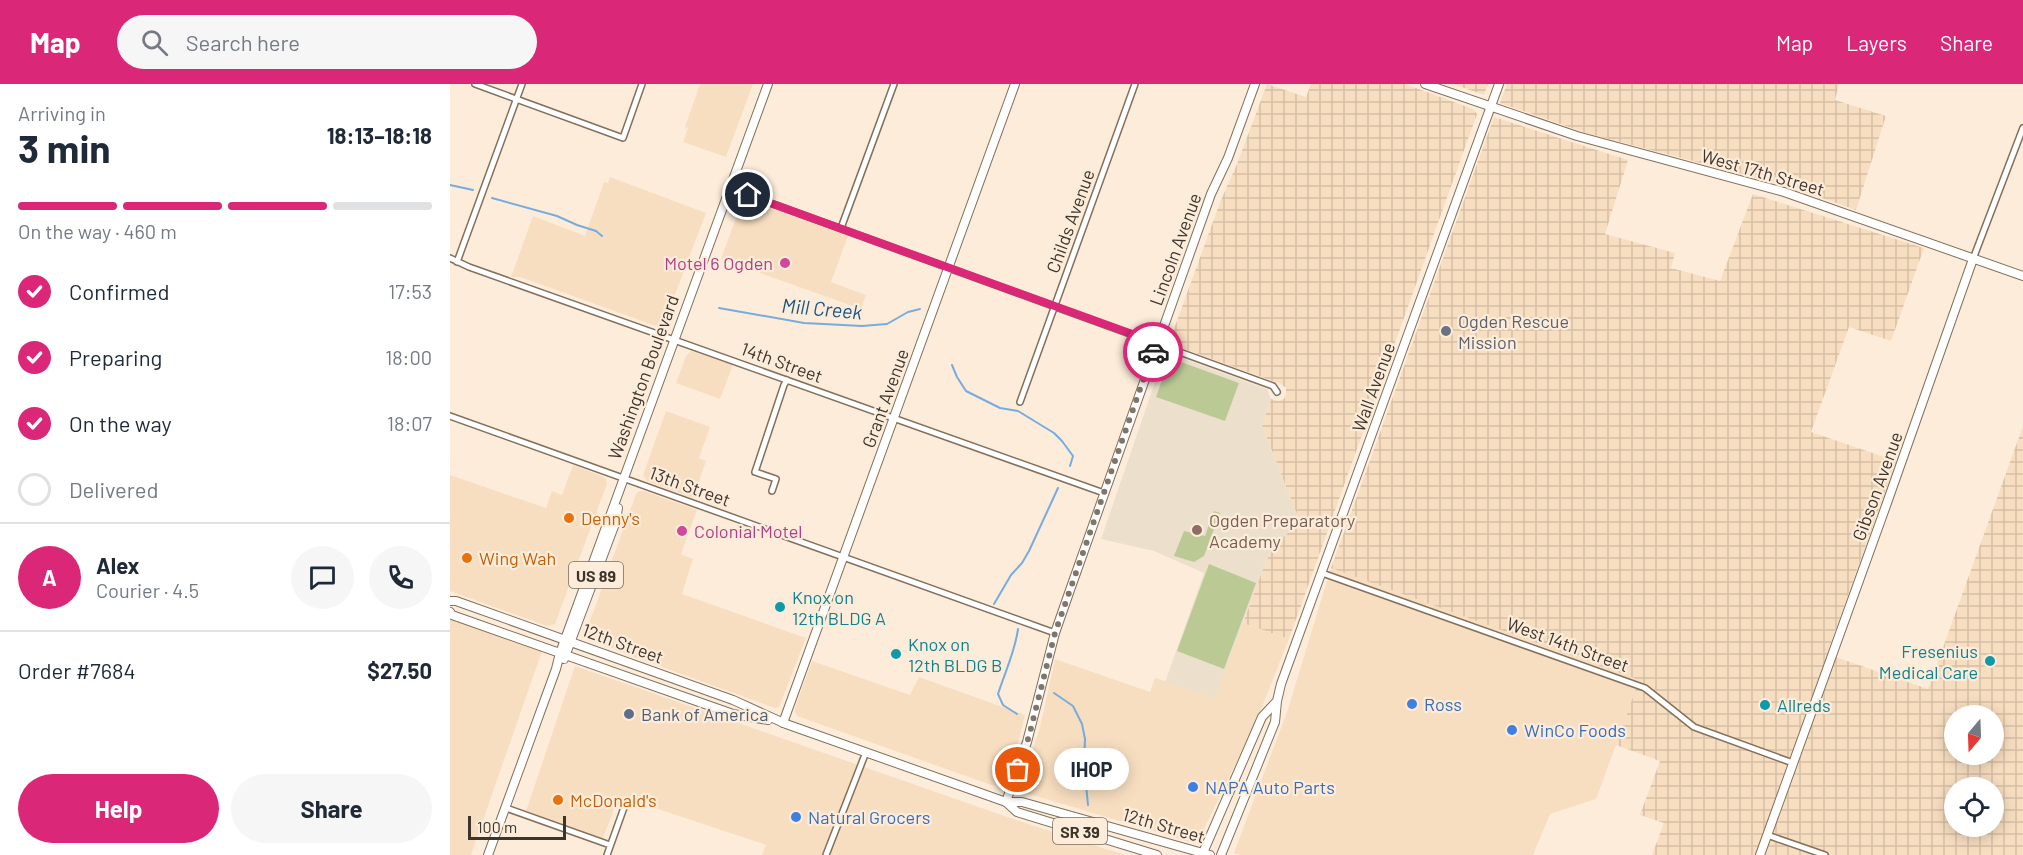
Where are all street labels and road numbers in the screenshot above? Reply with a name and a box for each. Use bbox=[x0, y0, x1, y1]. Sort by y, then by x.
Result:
street label: West 17th Street bbox=[1699, 144, 1827, 200]
street label: Childs Avenue bbox=[1041, 166, 1099, 276]
street label: Lincoln Avenue bbox=[1144, 190, 1206, 308]
street label: Washington Boulevard bbox=[603, 292, 683, 462]
street label: 14th Street bbox=[738, 337, 826, 387]
street label: Wall Avenue bbox=[1347, 339, 1399, 435]
street label: Grant Avenue bbox=[857, 345, 913, 451]
street label: Gibson Avenue bbox=[1847, 428, 1907, 544]
street label: 13th Street bbox=[646, 461, 734, 511]
road number: US 89 bbox=[569, 562, 623, 588]
street label: West 14th Street bbox=[1504, 612, 1632, 676]
street label: 12th Street bbox=[579, 618, 667, 668]
street label: 12th Street bbox=[1120, 803, 1208, 847]
road number: SR 39 bbox=[1053, 818, 1107, 844]

